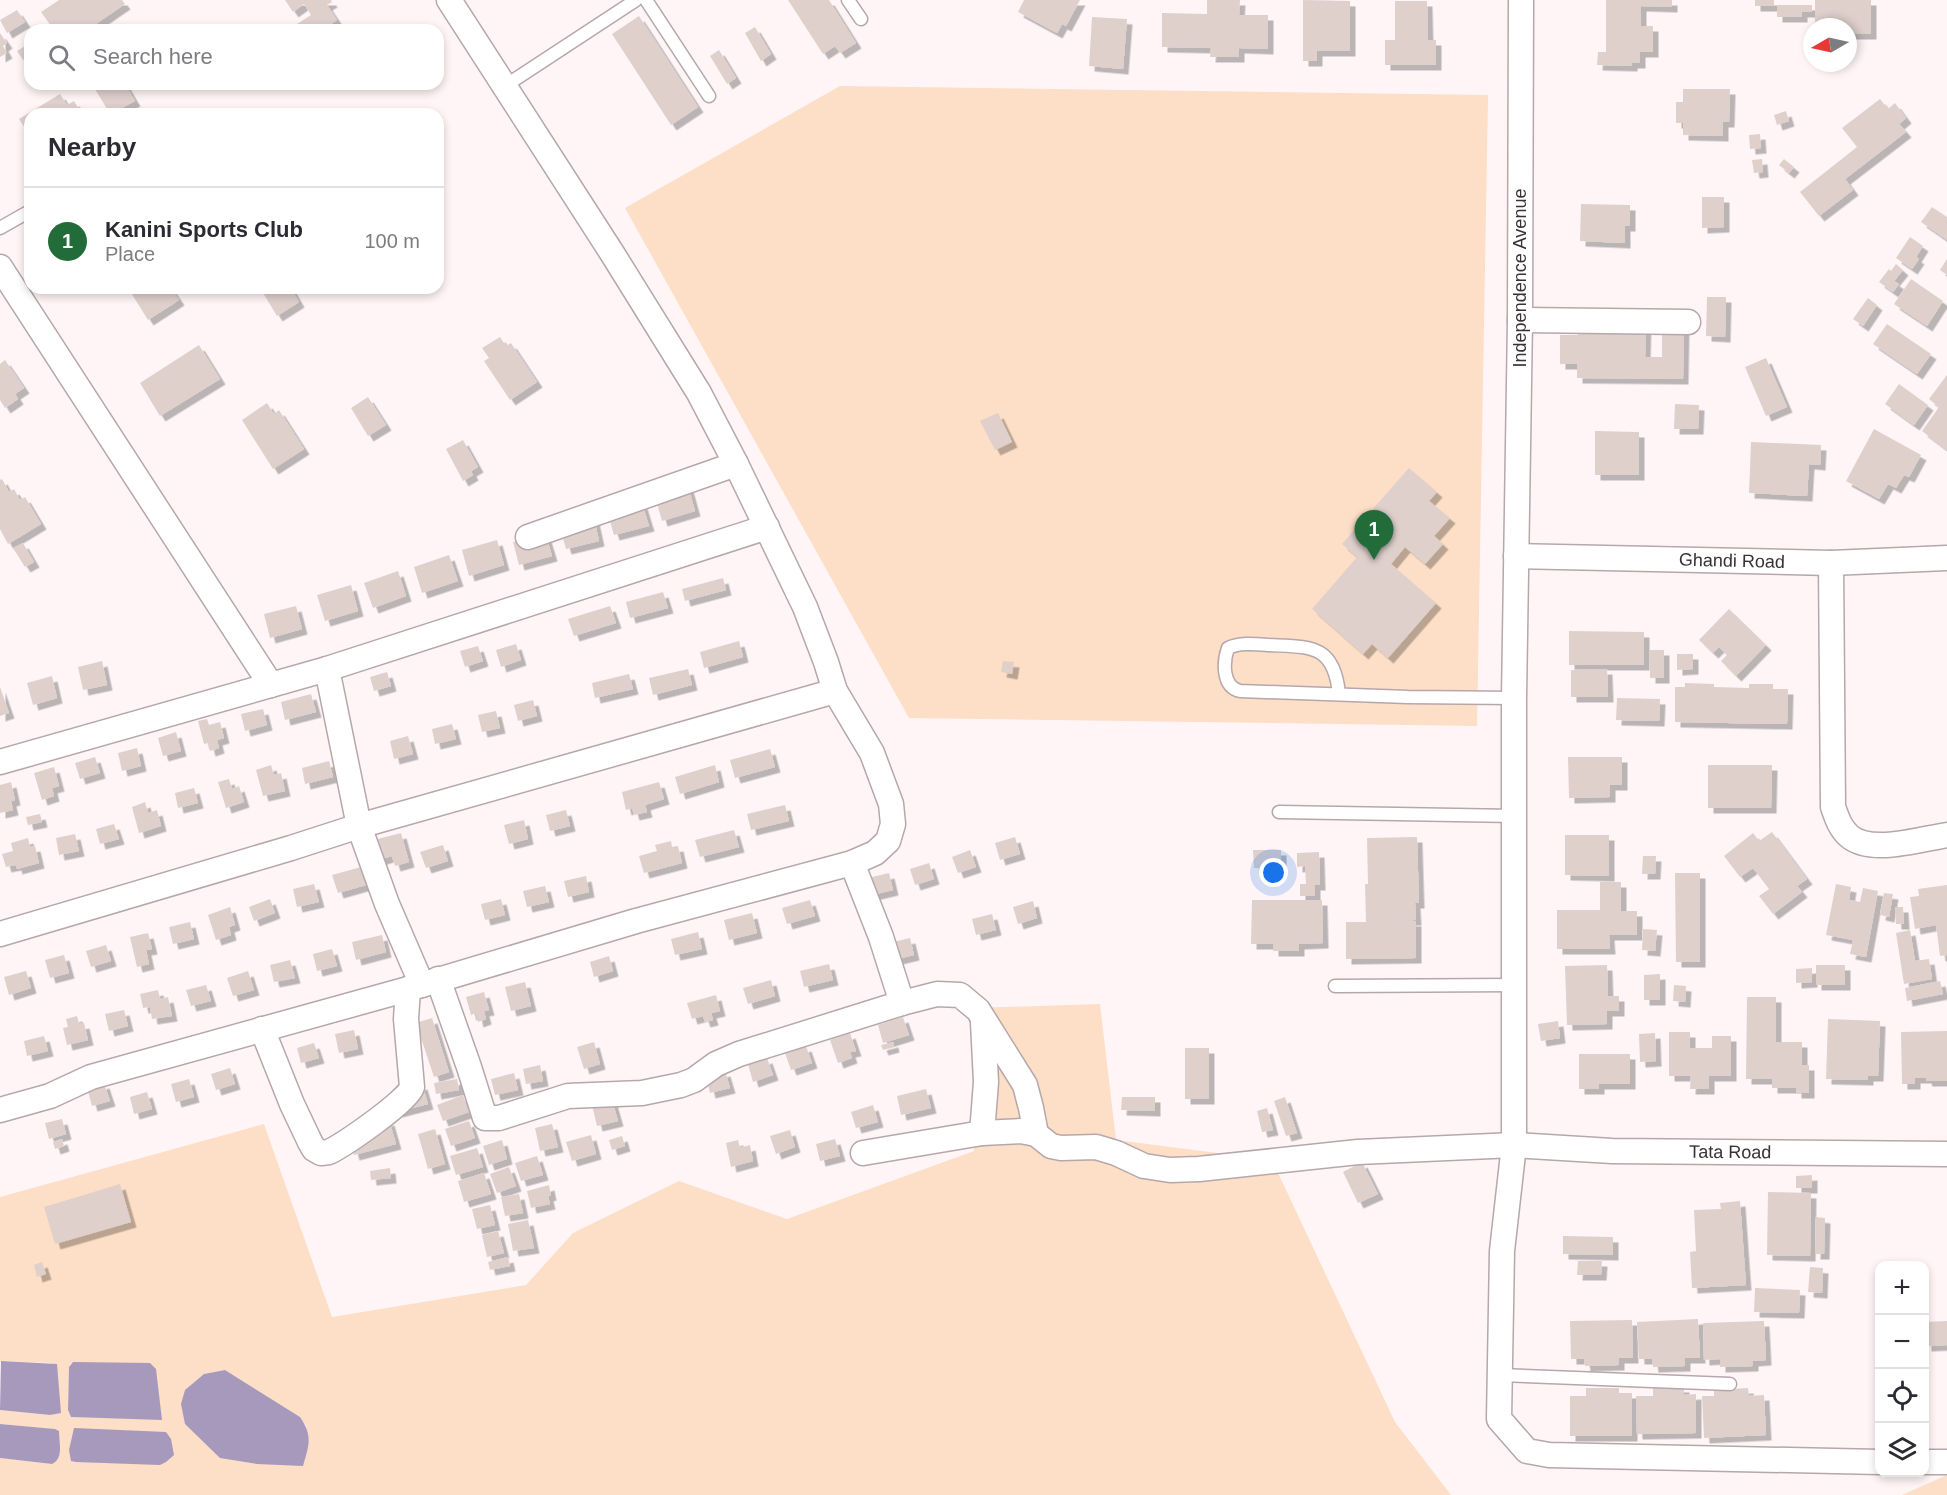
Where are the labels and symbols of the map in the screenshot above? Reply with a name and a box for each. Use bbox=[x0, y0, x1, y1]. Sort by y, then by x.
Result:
north arrow bbox=[1803, 18, 1857, 72]
street label: Independence Avenue bbox=[1510, 189, 1530, 367]
pin: 1 bbox=[1354, 510, 1394, 560]
street label: Ghandi Road bbox=[1679, 550, 1785, 572]
your location bbox=[1259, 858, 1288, 887]
street label: Tata Road bbox=[1689, 1142, 1771, 1162]

